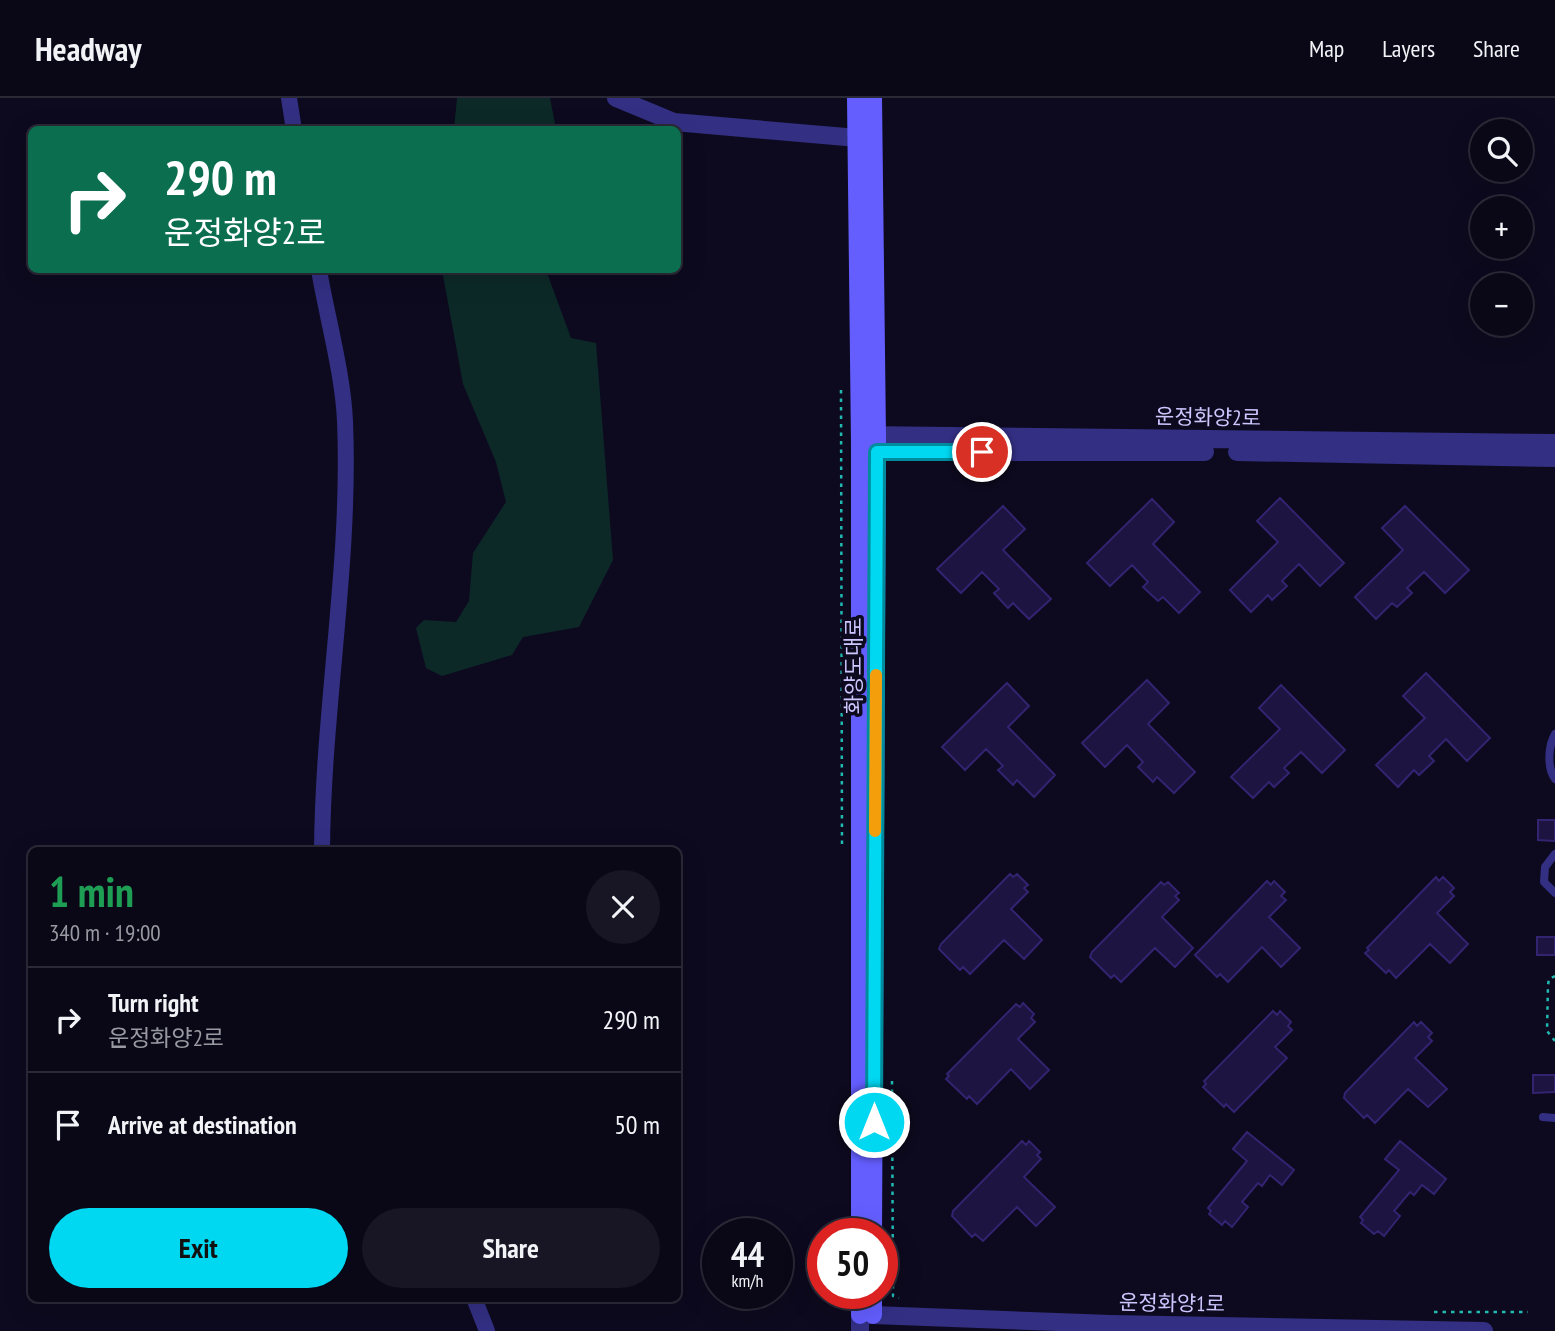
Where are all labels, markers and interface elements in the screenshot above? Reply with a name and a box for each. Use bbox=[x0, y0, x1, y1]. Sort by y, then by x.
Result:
text: Headway bbox=[35, 27, 142, 70]
text: Map bbox=[1309, 33, 1344, 64]
text: Layers bbox=[1382, 33, 1435, 64]
text: Share bbox=[1473, 33, 1520, 64]
map controls bbox=[1470, 119, 1533, 336]
button: search bbox=[1470, 119, 1533, 182]
text: 290 m bbox=[164, 145, 277, 209]
icon: right bbox=[49, 154, 140, 245]
button: + bbox=[1470, 196, 1533, 259]
text: 운정화양2로 bbox=[164, 211, 326, 253]
button: − bbox=[1470, 273, 1533, 336]
street label: 운정화양2로 bbox=[1155, 403, 1261, 431]
pin bbox=[952, 422, 1012, 482]
icon: arrive bbox=[963, 433, 1001, 471]
street label: 화양도대로 bbox=[840, 618, 867, 714]
text: 1 min bbox=[49, 864, 134, 919]
button: close bbox=[586, 870, 660, 944]
text: 340 m · 19:00 bbox=[49, 918, 161, 947]
text: Turn right bbox=[108, 986, 199, 1019]
icon: right bbox=[49, 1001, 87, 1039]
text: 290 m bbox=[602, 1003, 660, 1036]
text: 운정화양2로 bbox=[108, 1023, 224, 1052]
position arrow bbox=[837, 1085, 911, 1159]
icon: arrive bbox=[49, 1106, 87, 1144]
text: Arrive at destination bbox=[108, 1108, 297, 1141]
text: 50 m bbox=[614, 1108, 660, 1141]
button: Exit bbox=[49, 1208, 348, 1288]
button: Share bbox=[362, 1208, 660, 1288]
speed limit sign: 50 bbox=[807, 1218, 898, 1309]
text: 44 bbox=[731, 1231, 764, 1277]
text: km/h bbox=[732, 1269, 763, 1292]
street label: 운정화양1로 bbox=[1119, 1289, 1225, 1317]

